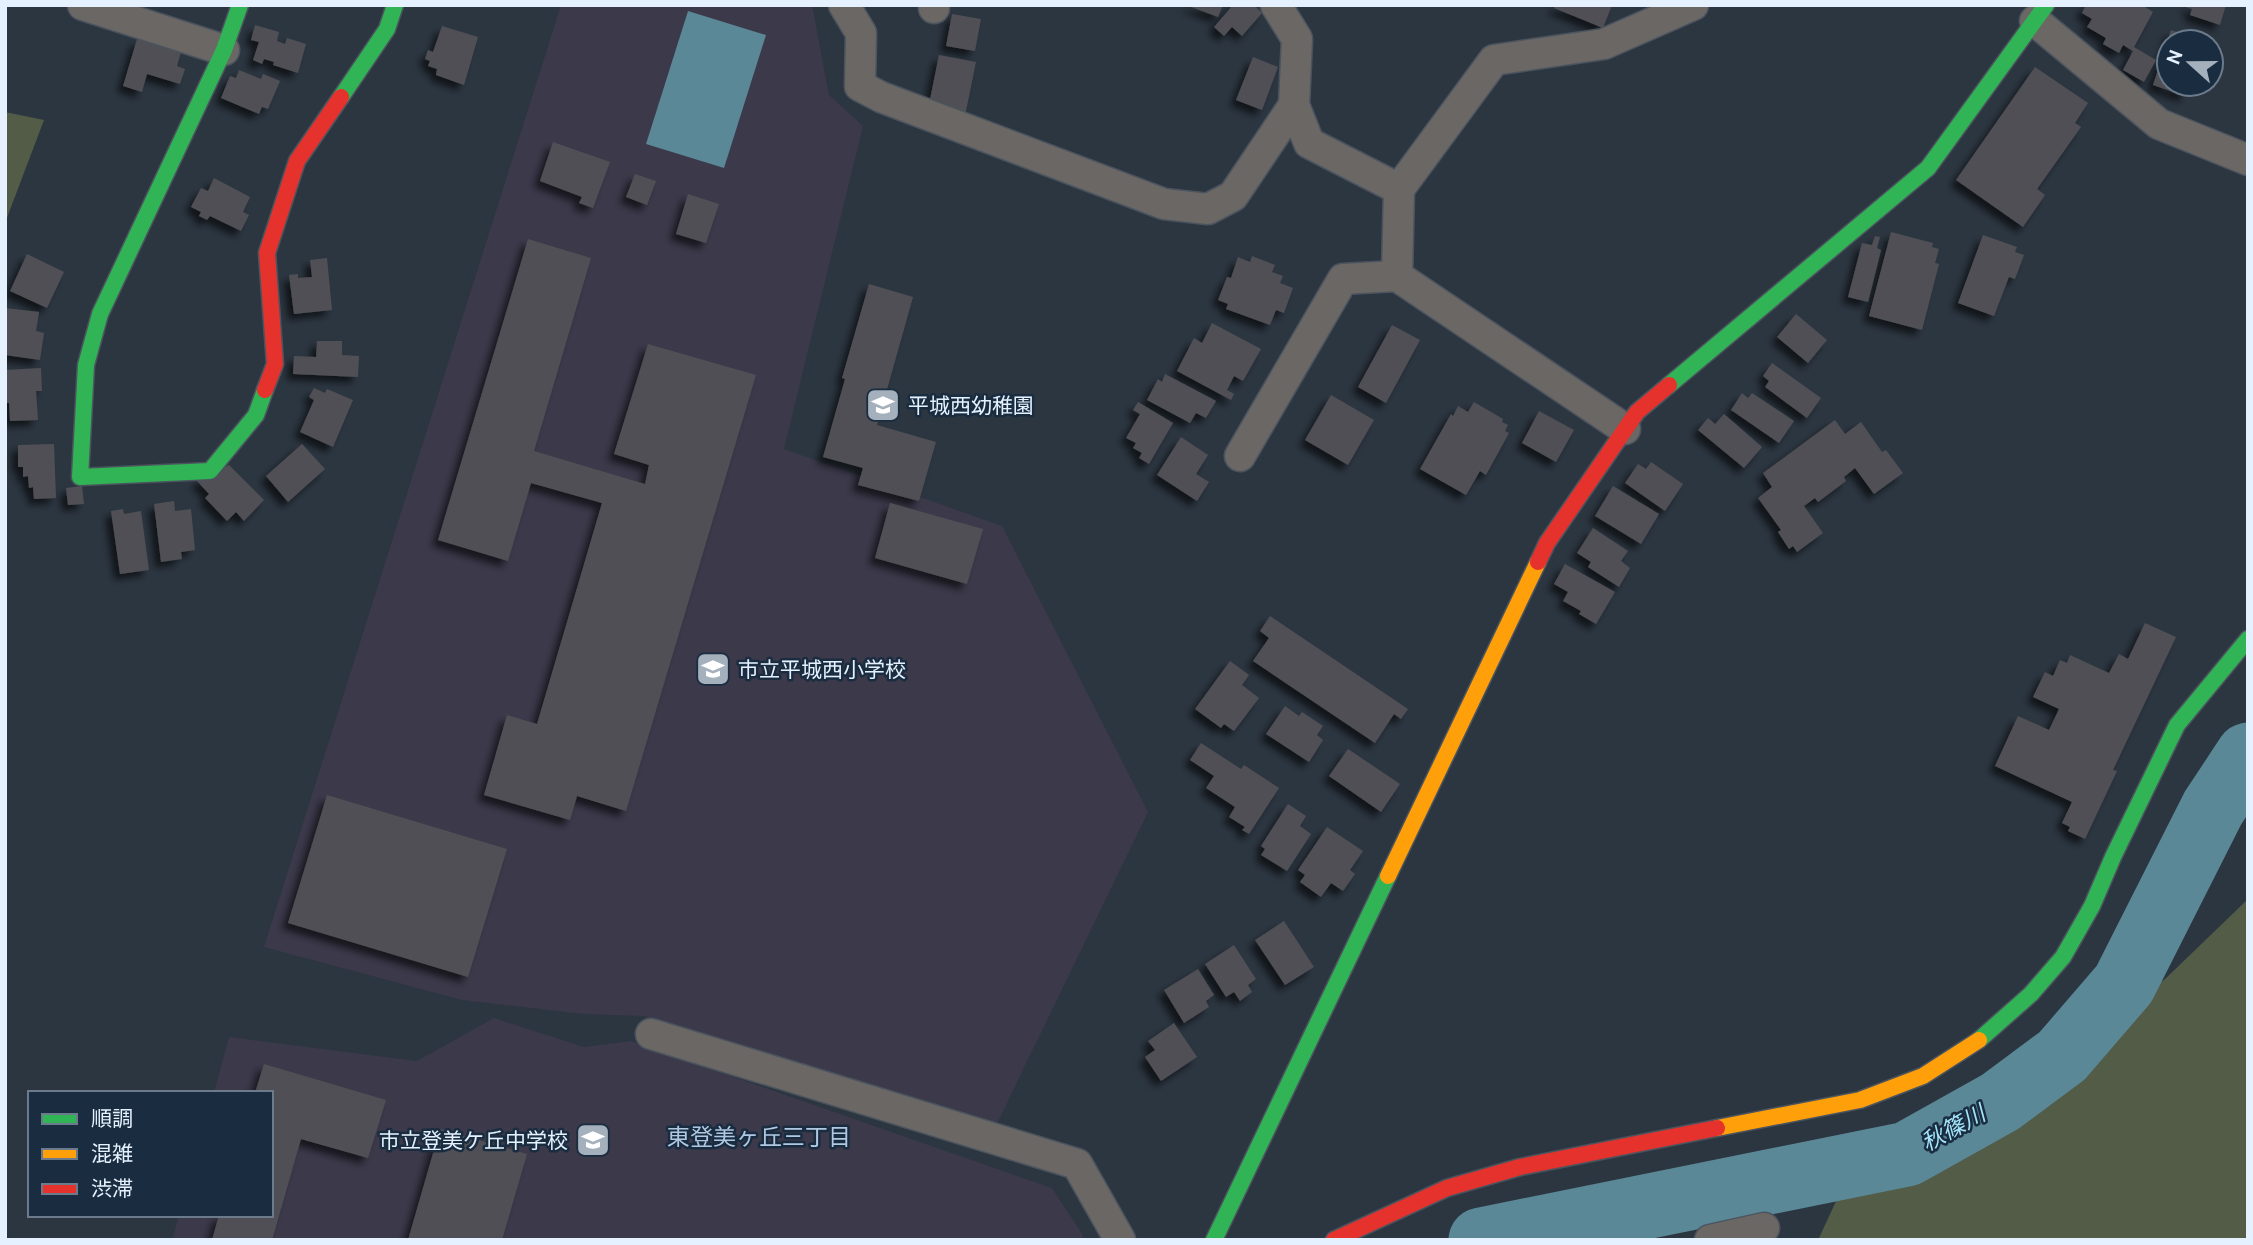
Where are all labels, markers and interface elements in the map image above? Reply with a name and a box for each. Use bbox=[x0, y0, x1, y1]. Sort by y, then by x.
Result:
north arrow bbox=[2155, 28, 2225, 98]
text: N bbox=[2161, 47, 2188, 67]
school or university icon: 平城西幼稚園 bbox=[864, 386, 902, 424]
place label: 平城西幼稚園 bbox=[908, 393, 1034, 418]
school or university icon: 市立平城西小学校 bbox=[694, 650, 732, 688]
place label: 市立平城西小学校 bbox=[738, 657, 906, 682]
legend bbox=[28, 1091, 273, 1217]
water label: 秋篠川 bbox=[1916, 1098, 1993, 1157]
text: 順調 bbox=[91, 1106, 133, 1131]
school or university icon: 市立登美ケ丘中学校 bbox=[574, 1121, 612, 1159]
district label: 東登美ヶ丘三丁目 bbox=[667, 1123, 851, 1151]
place label: 市立登美ケ丘中学校 bbox=[379, 1128, 568, 1153]
text: 混雑 bbox=[91, 1141, 133, 1166]
text: 渋滞 bbox=[91, 1176, 133, 1201]

